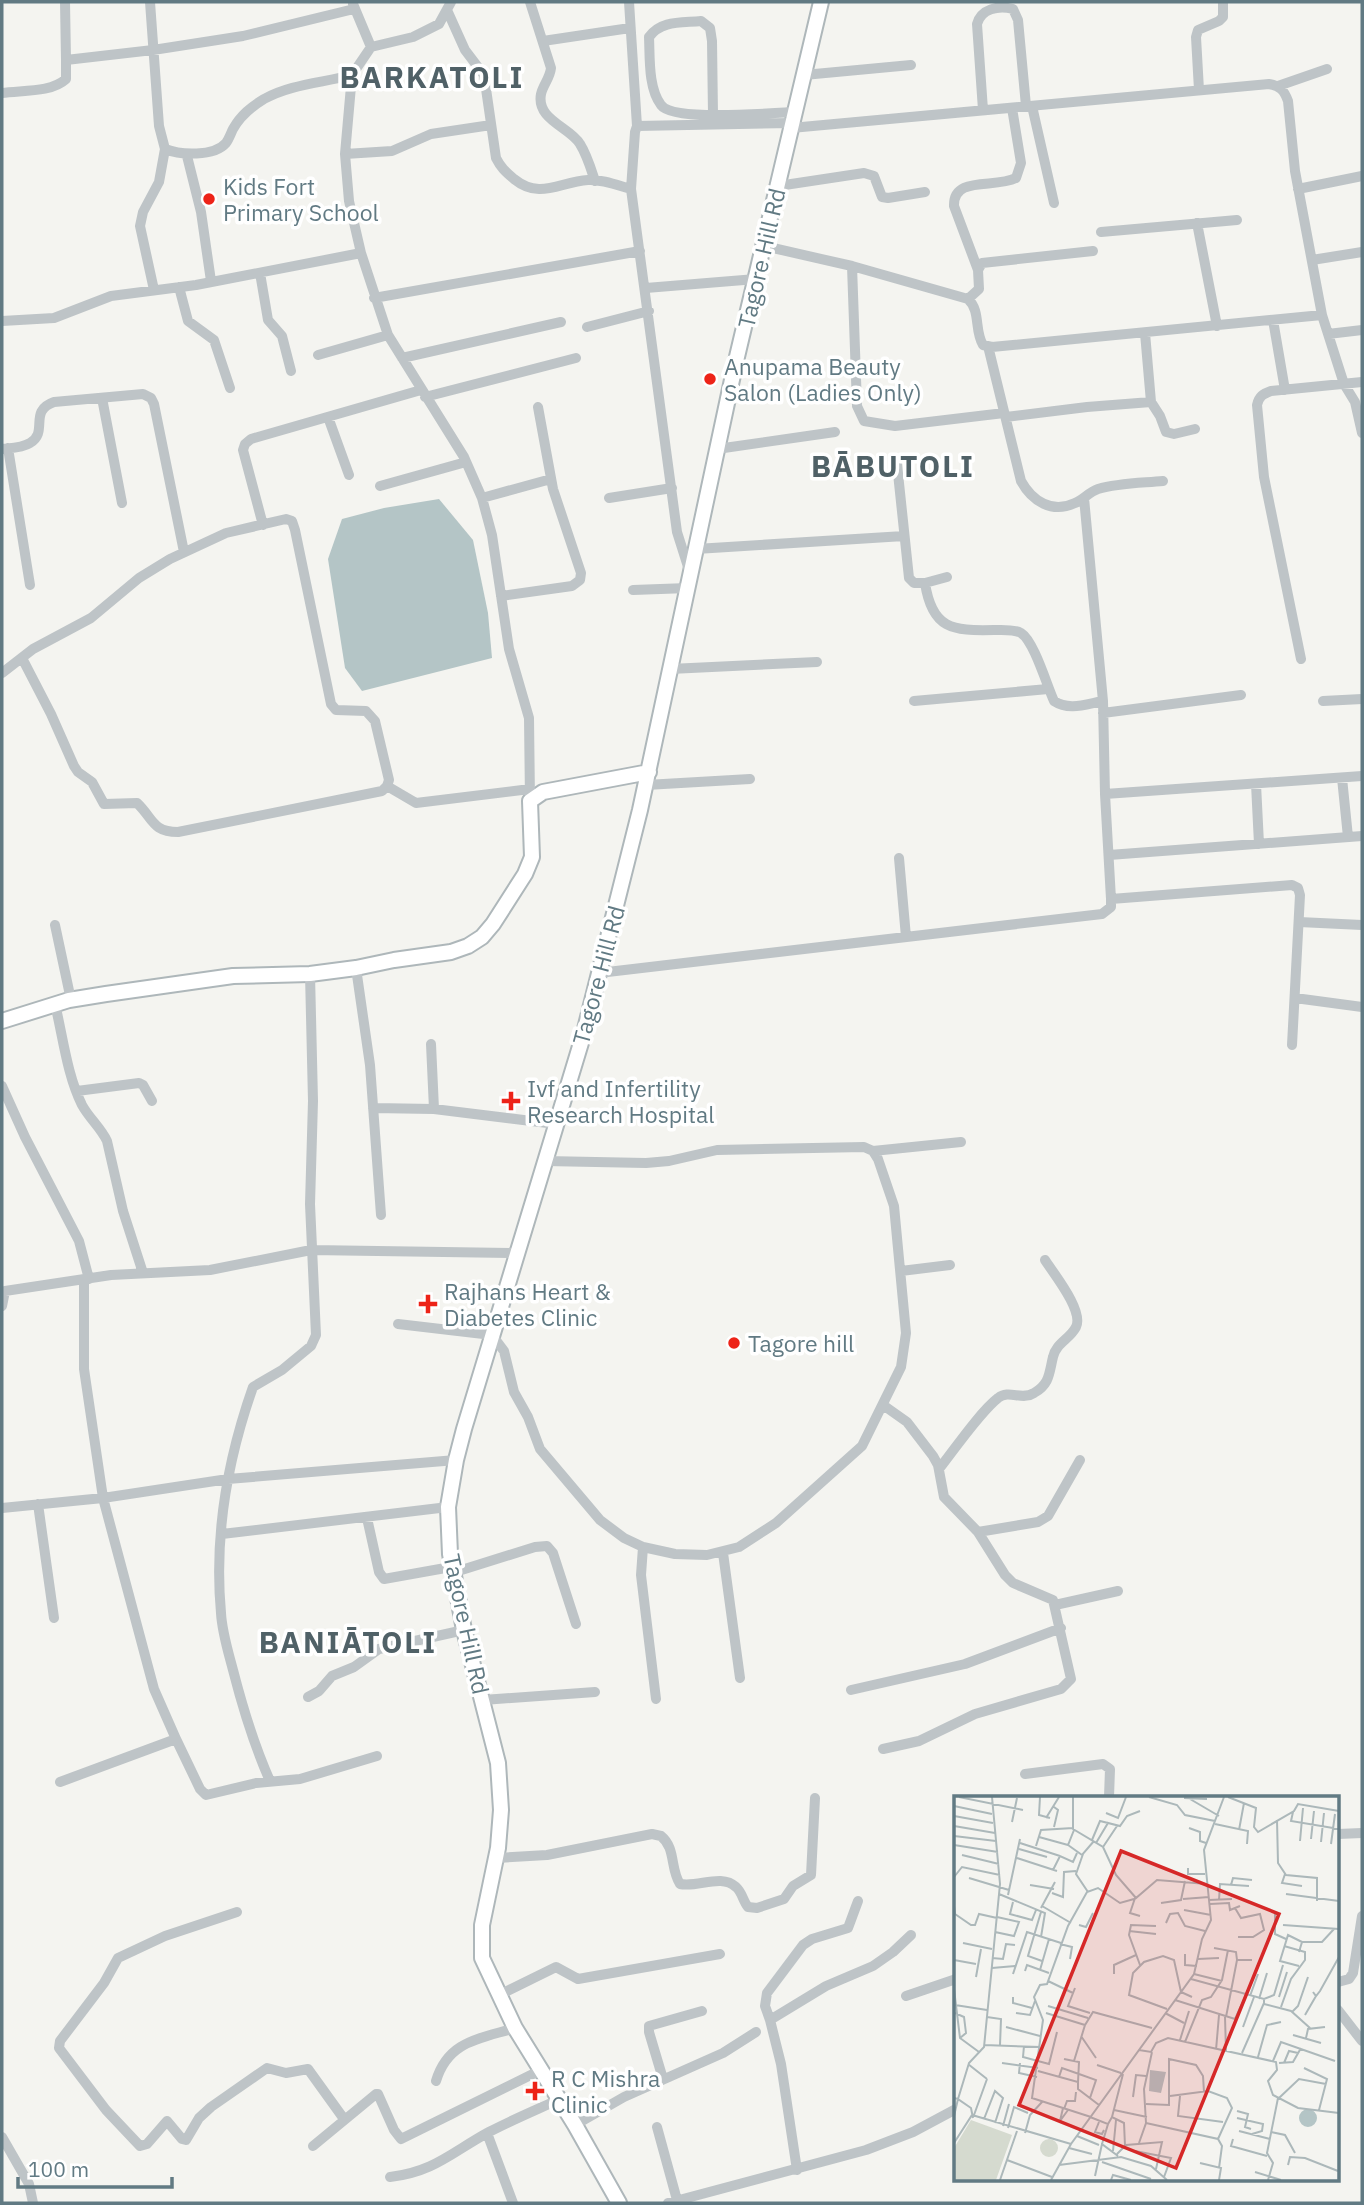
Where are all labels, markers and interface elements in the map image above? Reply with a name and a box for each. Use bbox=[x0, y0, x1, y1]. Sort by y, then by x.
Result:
district label: BARKATOLI bbox=[340, 57, 524, 96]
place label: Kids Fort Primary School bbox=[223, 171, 379, 227]
street label: Tagore Hill Rd bbox=[730, 185, 792, 331]
marker: Kids Fort Primary School bbox=[201, 191, 217, 207]
place label: Anupama Beauty Salon (Ladies Only) bbox=[724, 351, 922, 407]
marker: Anupama Beauty Salon (Ladies Only) bbox=[702, 371, 718, 387]
district label: BĀBUTOLI bbox=[811, 446, 975, 485]
street label: Tagore Hill Rd bbox=[565, 902, 631, 1048]
place label: Ivf and Infertility Research Hospital bbox=[527, 1073, 715, 1129]
marker: Ivf and Infertility Research Hospital bbox=[501, 1091, 521, 1111]
place label: Rajhans Heart & Diabetes Clinic bbox=[444, 1276, 611, 1332]
marker: Rajhans Heart & Diabetes Clinic bbox=[418, 1294, 438, 1314]
place label: Tagore hill bbox=[748, 1328, 854, 1358]
marker: Tagore hill bbox=[726, 1335, 742, 1351]
street label: Tagore Hill Rd bbox=[437, 1551, 497, 1697]
district label: BANIĀTOLI bbox=[259, 1622, 437, 1661]
inset map bbox=[954, 1796, 1340, 2180]
place label: R C Mishra Clinic bbox=[551, 2063, 660, 2119]
marker: R C Mishra Clinic bbox=[525, 2081, 545, 2101]
scale bar bbox=[18, 2146, 172, 2190]
text: 100 m bbox=[28, 2155, 89, 2183]

